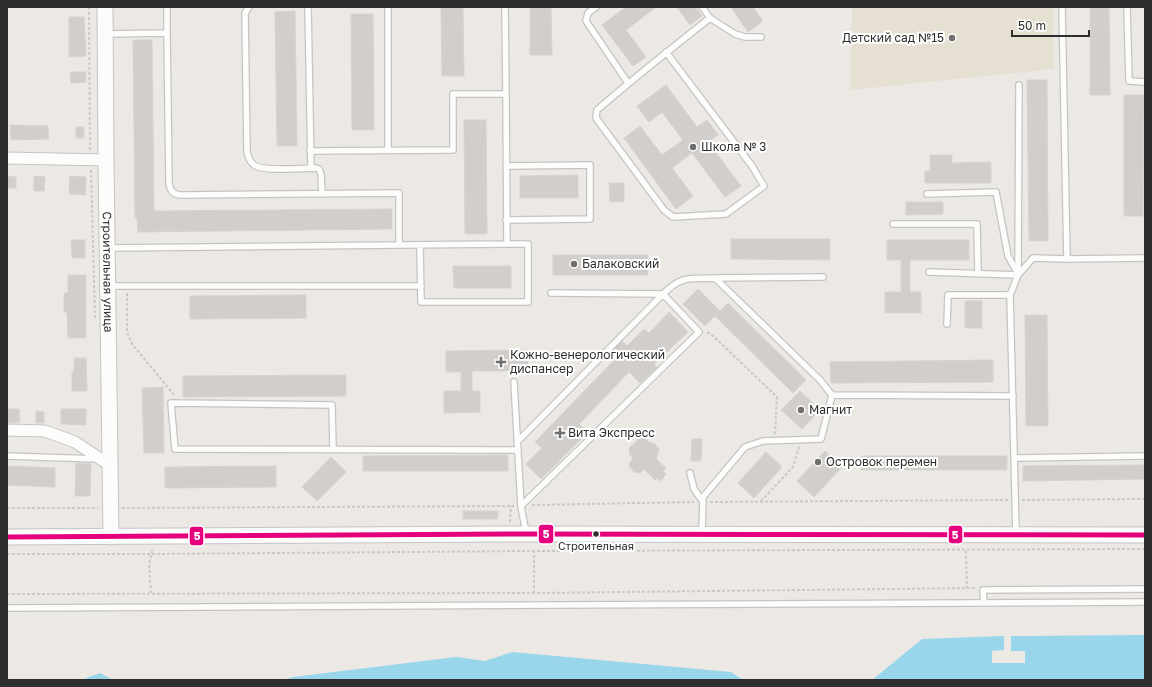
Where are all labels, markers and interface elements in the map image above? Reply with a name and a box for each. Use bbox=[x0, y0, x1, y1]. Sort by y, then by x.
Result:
scale bar bbox=[1012, 12, 1089, 38]
text: 50 m bbox=[1018, 18, 1046, 33]
place label: Детский сад №15 bbox=[842, 30, 944, 45]
marker: Детский сад №15 bbox=[947, 33, 957, 43]
place label: Школа № 3 bbox=[701, 139, 766, 154]
marker: Школа № 3 bbox=[688, 142, 698, 152]
street label: Строительная улица bbox=[100, 211, 116, 333]
place label: Балаковский bbox=[582, 256, 659, 271]
marker: Балаковский bbox=[569, 259, 579, 269]
place label: Кожно-венерологический диспансер bbox=[510, 347, 665, 376]
marker: Кожно-венерологический диспансер bbox=[495, 356, 507, 368]
place label: Магнит bbox=[809, 402, 852, 417]
marker: Магнит bbox=[796, 405, 806, 415]
place label: Вита Экспресс bbox=[568, 425, 655, 440]
marker: Вита Экспресс bbox=[555, 428, 565, 438]
place label: Островок перемен bbox=[826, 454, 937, 469]
marker: Островок перемен bbox=[813, 457, 823, 467]
line badge: 5 bbox=[538, 524, 554, 544]
line badge: 5 bbox=[948, 525, 963, 544]
line badge: 5 bbox=[189, 526, 204, 546]
text: 5 bbox=[543, 527, 550, 540]
text: 5 bbox=[952, 528, 959, 541]
text: 5 bbox=[194, 529, 201, 542]
marker: Строительная bbox=[591, 529, 601, 539]
place label: Строительная bbox=[558, 539, 634, 552]

